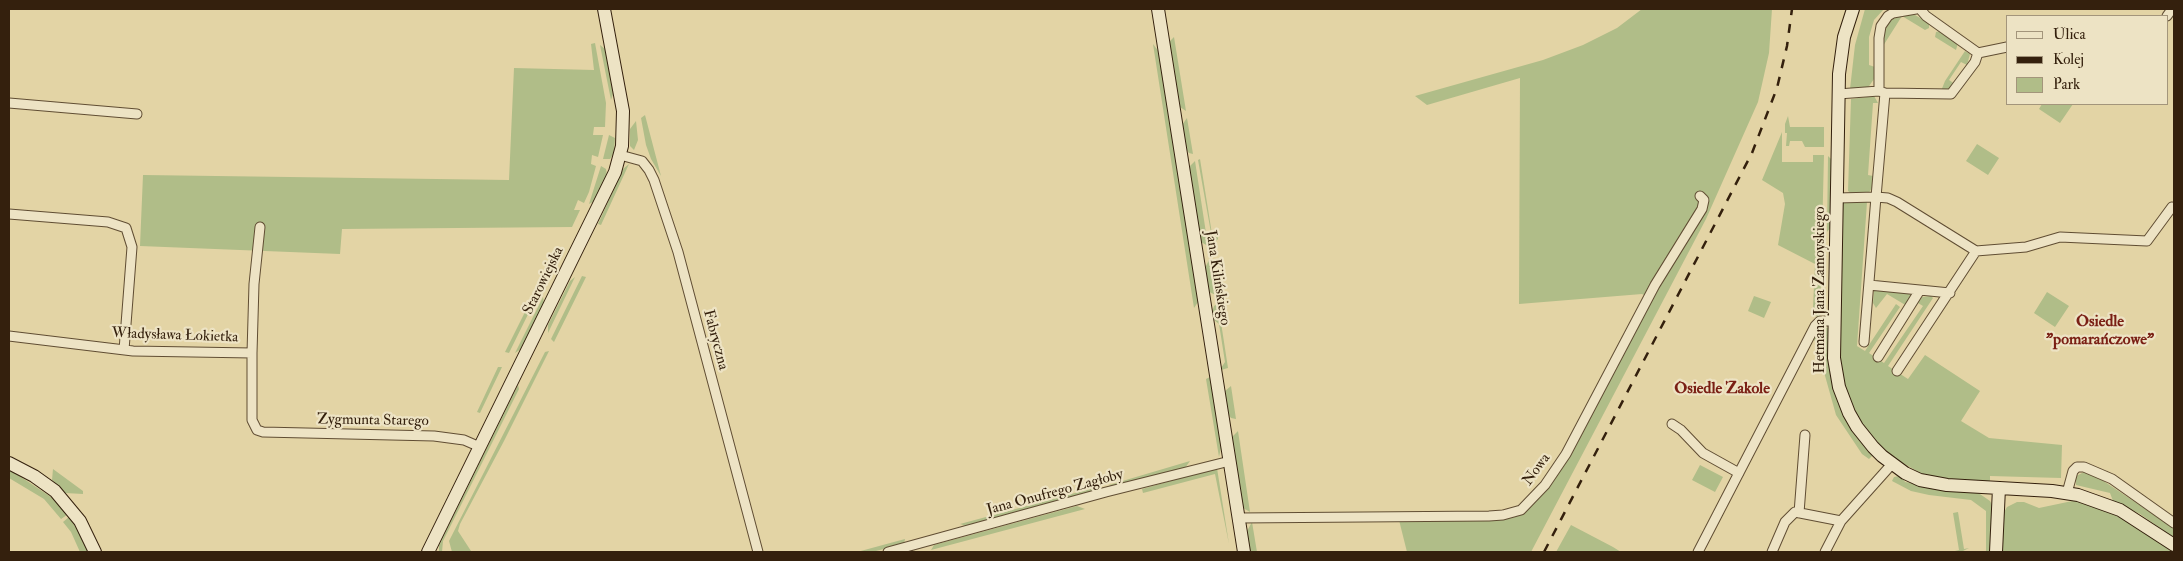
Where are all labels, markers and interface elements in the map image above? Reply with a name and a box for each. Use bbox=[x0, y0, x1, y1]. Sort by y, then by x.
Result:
legend bbox=[2006, 15, 2168, 105]
text: Ulica bbox=[2053, 25, 2086, 44]
text: Kolej bbox=[2053, 50, 2084, 69]
text: Park bbox=[2053, 75, 2080, 94]
street label: Hetmana Jana Zamoyskiego bbox=[1812, 207, 1830, 373]
street label: Jana Kilińskiego bbox=[1201, 229, 1233, 327]
street label: Starowiejska bbox=[520, 244, 568, 318]
street label: Fabryczna bbox=[698, 308, 732, 372]
district label: Osiedle "pomarańczowe" bbox=[2046, 313, 2154, 351]
street label: Władysława Łokietka bbox=[111, 325, 239, 347]
district label: Osiedle Zakole bbox=[1674, 380, 1770, 400]
street label: Zygmunta Starego bbox=[317, 411, 429, 431]
street label: Nowa bbox=[1519, 450, 1555, 490]
street label: Jana Onufrego Zagłoby bbox=[985, 466, 1125, 520]

